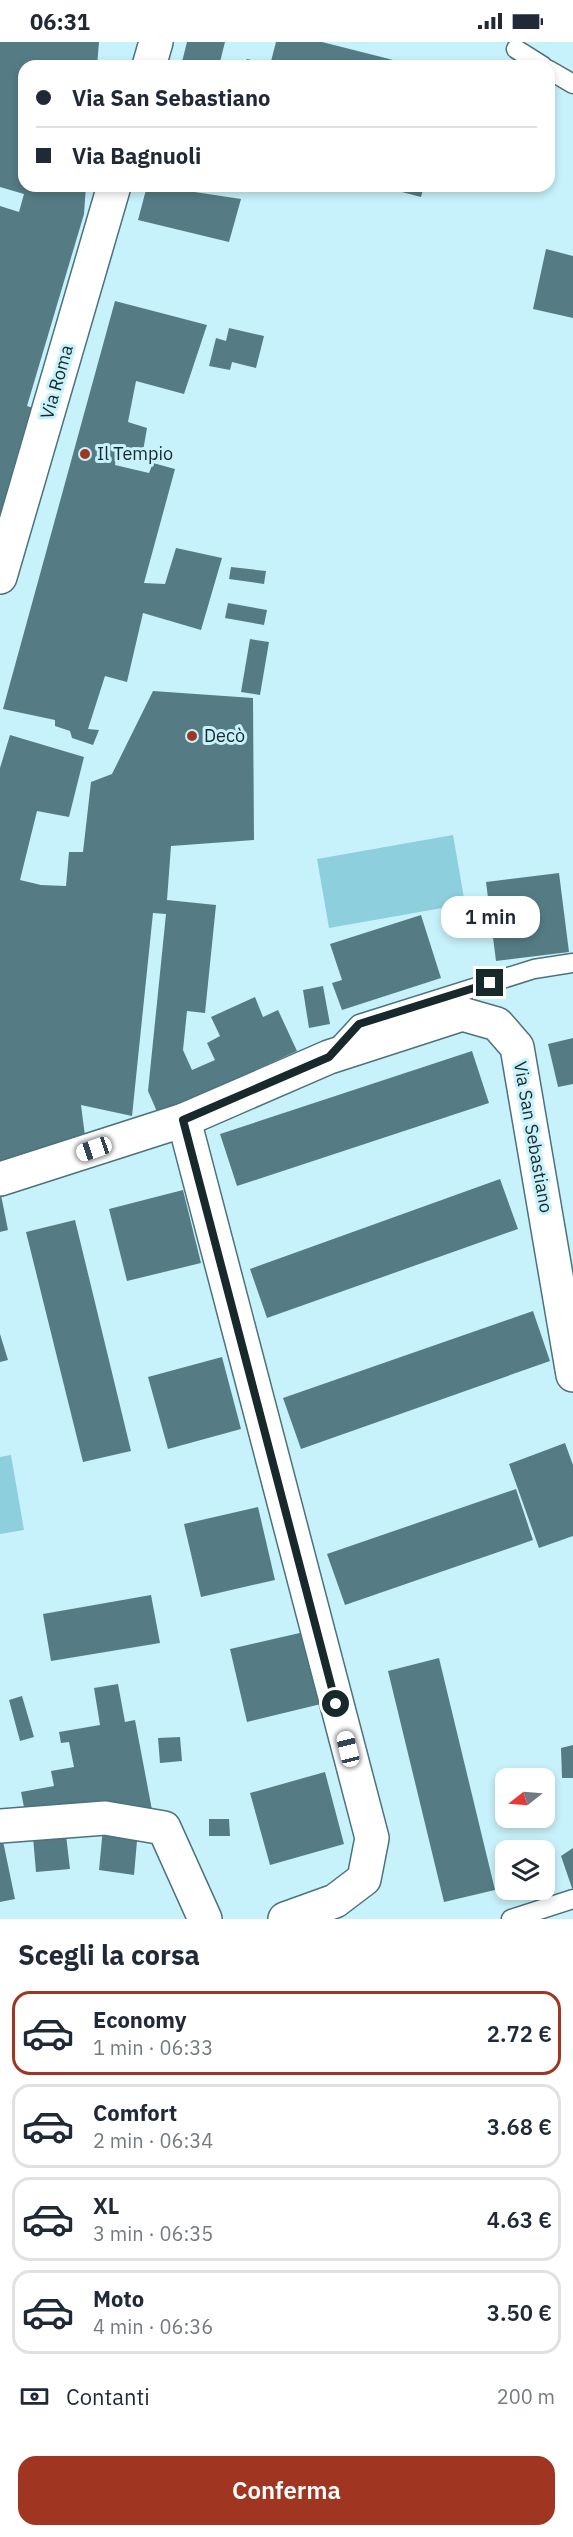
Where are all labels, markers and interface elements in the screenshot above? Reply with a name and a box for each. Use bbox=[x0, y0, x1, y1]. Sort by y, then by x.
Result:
text: 06:31 bbox=[30, 7, 90, 36]
text: Via San Sebastiano bbox=[72, 83, 271, 112]
text: Via Bagnuoli bbox=[72, 141, 201, 170]
street label: Via Roma bbox=[35, 342, 78, 422]
place label: Il Tempio bbox=[97, 442, 173, 465]
marker: Il Tempio bbox=[78, 447, 92, 461]
place label: Decò bbox=[204, 724, 245, 747]
marker: Decò bbox=[185, 729, 199, 743]
callout: 1 min bbox=[440, 896, 540, 938]
text: 1 min bbox=[465, 903, 516, 930]
route end bbox=[476, 969, 503, 996]
street label: Via San Sebastiano bbox=[509, 1059, 558, 1215]
car bbox=[74, 1135, 114, 1163]
route start bbox=[322, 1690, 349, 1717]
car bbox=[335, 1729, 361, 1769]
north arrow bbox=[495, 1768, 555, 1828]
map controls bbox=[495, 1768, 555, 1900]
button: layers bbox=[495, 1840, 555, 1900]
text: Scegli la corsa bbox=[18, 1937, 200, 1972]
text: Economy bbox=[93, 2005, 187, 2034]
icon: car bbox=[21, 2006, 75, 2060]
text: 2.72 € bbox=[487, 2019, 552, 2048]
text: 1 min · 06:33 bbox=[93, 2034, 213, 2061]
text: Comfort bbox=[93, 2098, 177, 2127]
icon: car bbox=[21, 2099, 75, 2153]
text: 3.68 € bbox=[487, 2112, 552, 2141]
text: 2 min · 06:34 bbox=[93, 2127, 213, 2154]
text: XL bbox=[93, 2191, 119, 2220]
icon: car bbox=[21, 2192, 75, 2246]
text: 4.63 € bbox=[487, 2205, 552, 2234]
text: 3 min · 06:35 bbox=[93, 2220, 213, 2247]
text: Moto bbox=[93, 2284, 144, 2313]
icon: car bbox=[21, 2285, 75, 2339]
text: 3.50 € bbox=[487, 2298, 552, 2327]
text: 4 min · 06:36 bbox=[93, 2313, 213, 2340]
icon: cash bbox=[18, 2380, 51, 2413]
text: Contanti bbox=[66, 2382, 150, 2411]
text: 200 m bbox=[497, 2383, 555, 2410]
button: Conferma bbox=[18, 2456, 555, 2525]

